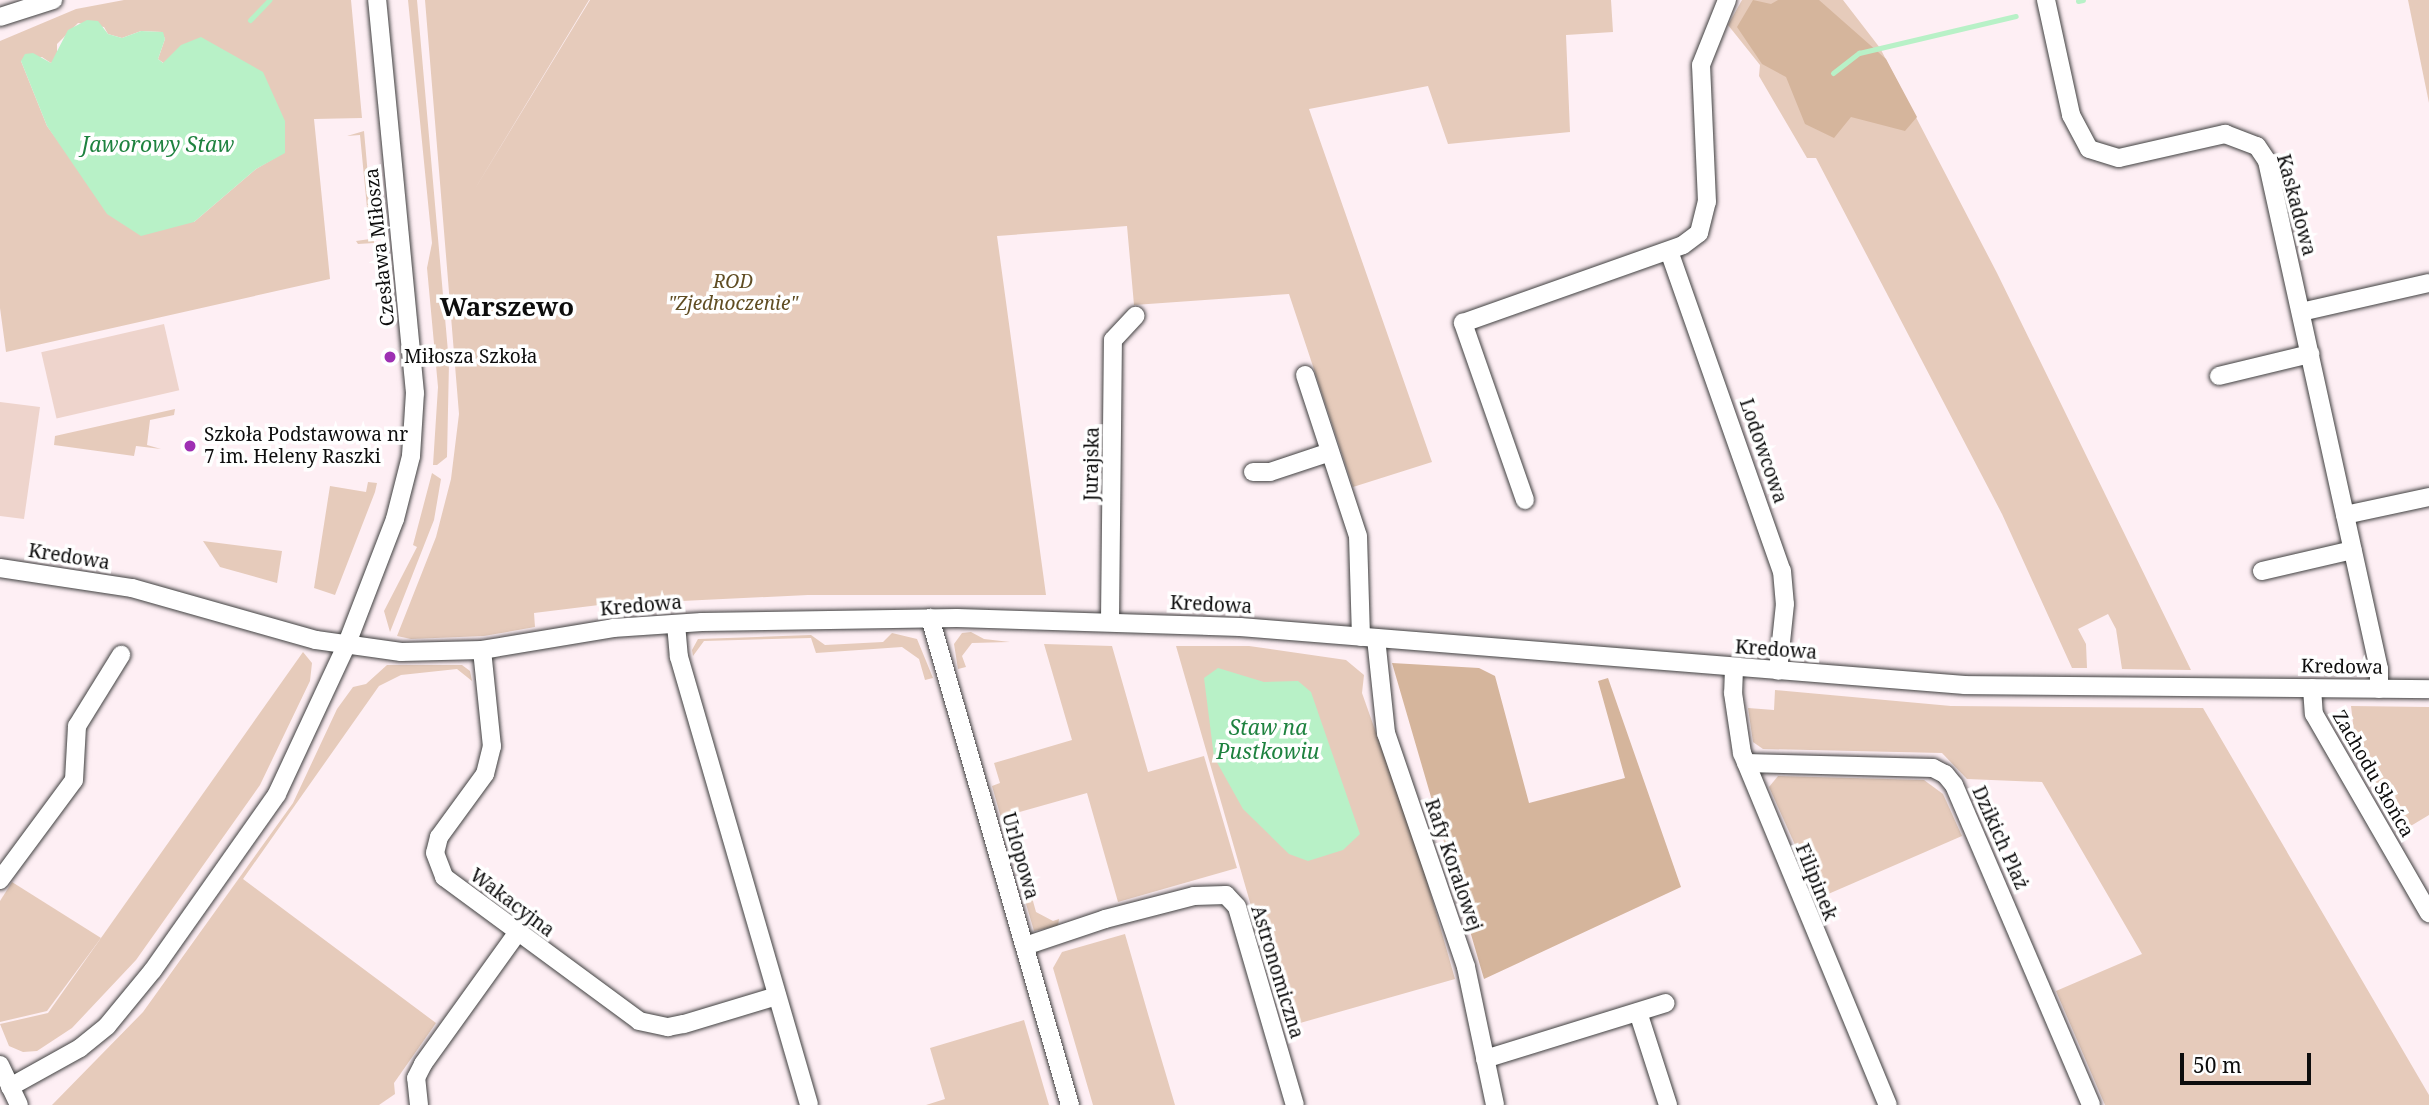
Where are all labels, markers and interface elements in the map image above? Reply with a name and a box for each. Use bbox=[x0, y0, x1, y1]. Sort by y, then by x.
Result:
water label: Jaworowy Staw bbox=[82, 131, 234, 157]
street label: Kaskadowa bbox=[2272, 152, 2320, 258]
street label: Czesława Miłosza bbox=[360, 167, 400, 327]
park label: ROD "Zjednoczenie" bbox=[668, 271, 798, 315]
district label: Warszewo bbox=[440, 291, 574, 323]
place label: Miłosza Szkoła bbox=[404, 346, 538, 368]
marker: Miłosza Szkoła bbox=[382, 349, 398, 365]
street label: Lodowcowa bbox=[1734, 396, 1792, 506]
place label: Szkoła Podstawowa nr 7 im. Heleny Raszki bbox=[204, 424, 408, 468]
street label: Jurajska bbox=[1080, 427, 1104, 501]
marker: Szkoła Podstawowa nr 7 im. Heleny Raszki bbox=[182, 438, 198, 454]
street label: Kredowa bbox=[27, 539, 111, 575]
street label: Kredowa bbox=[599, 591, 683, 621]
street label: Kredowa bbox=[1169, 591, 1253, 619]
street label: Kredowa bbox=[1734, 636, 1818, 664]
street label: Kredowa bbox=[2301, 655, 2383, 679]
street label: Zachodu Słońca bbox=[2327, 706, 2419, 842]
water label: Staw na Pustkowiu bbox=[1217, 714, 1319, 764]
street label: Dzikich Plaż bbox=[1967, 783, 2033, 893]
street label: Rafy Koralowej bbox=[1420, 796, 1486, 934]
street label: Urlopowa bbox=[997, 810, 1043, 902]
street label: Filipinek bbox=[1790, 840, 1842, 924]
street label: Wakacyjna bbox=[465, 864, 559, 942]
street label: Astronomiczna bbox=[1246, 903, 1308, 1041]
scale bar bbox=[2184, 1038, 2315, 1082]
text: 50 m bbox=[2193, 1051, 2242, 1079]

